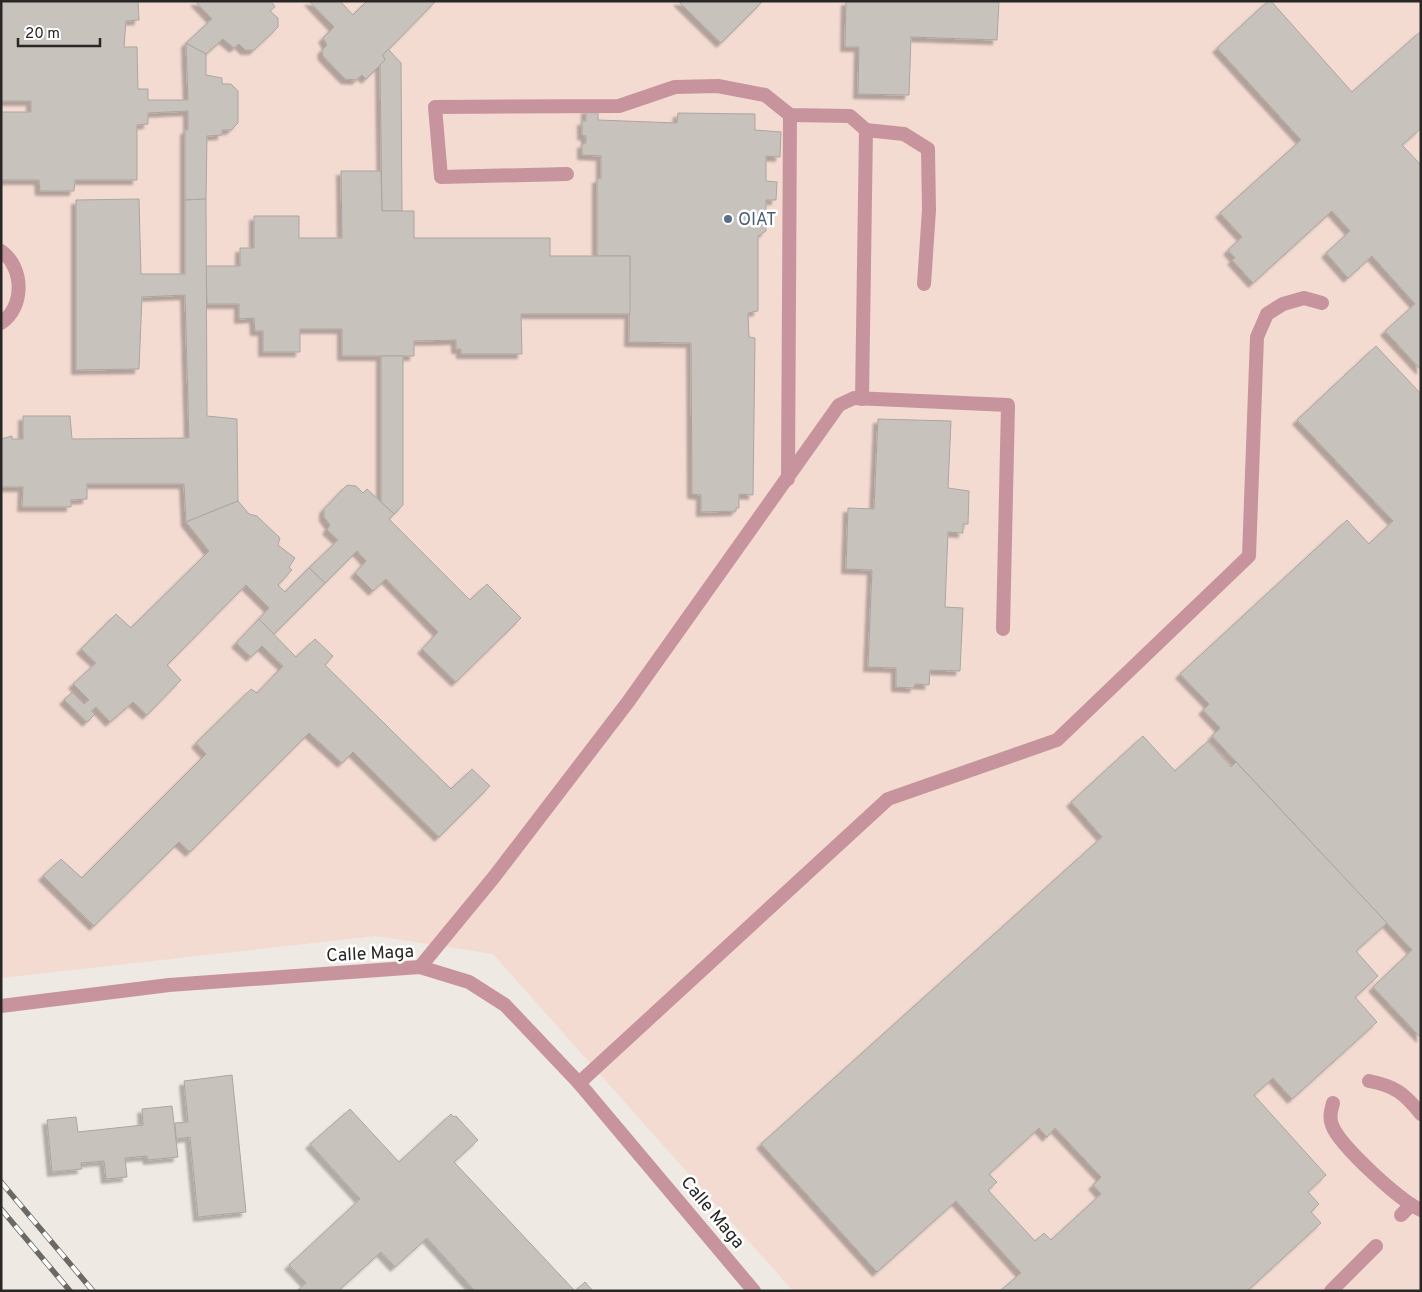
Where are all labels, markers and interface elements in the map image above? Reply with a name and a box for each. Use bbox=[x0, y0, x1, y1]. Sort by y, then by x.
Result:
scale bar bbox=[18, 15, 100, 47]
text: 20 m bbox=[25, 25, 60, 44]
place label: OIAT bbox=[738, 209, 776, 232]
marker: OIAT bbox=[722, 213, 734, 225]
street label: Calle Maga bbox=[326, 941, 415, 968]
street label: Calle Maga bbox=[675, 1172, 749, 1254]

